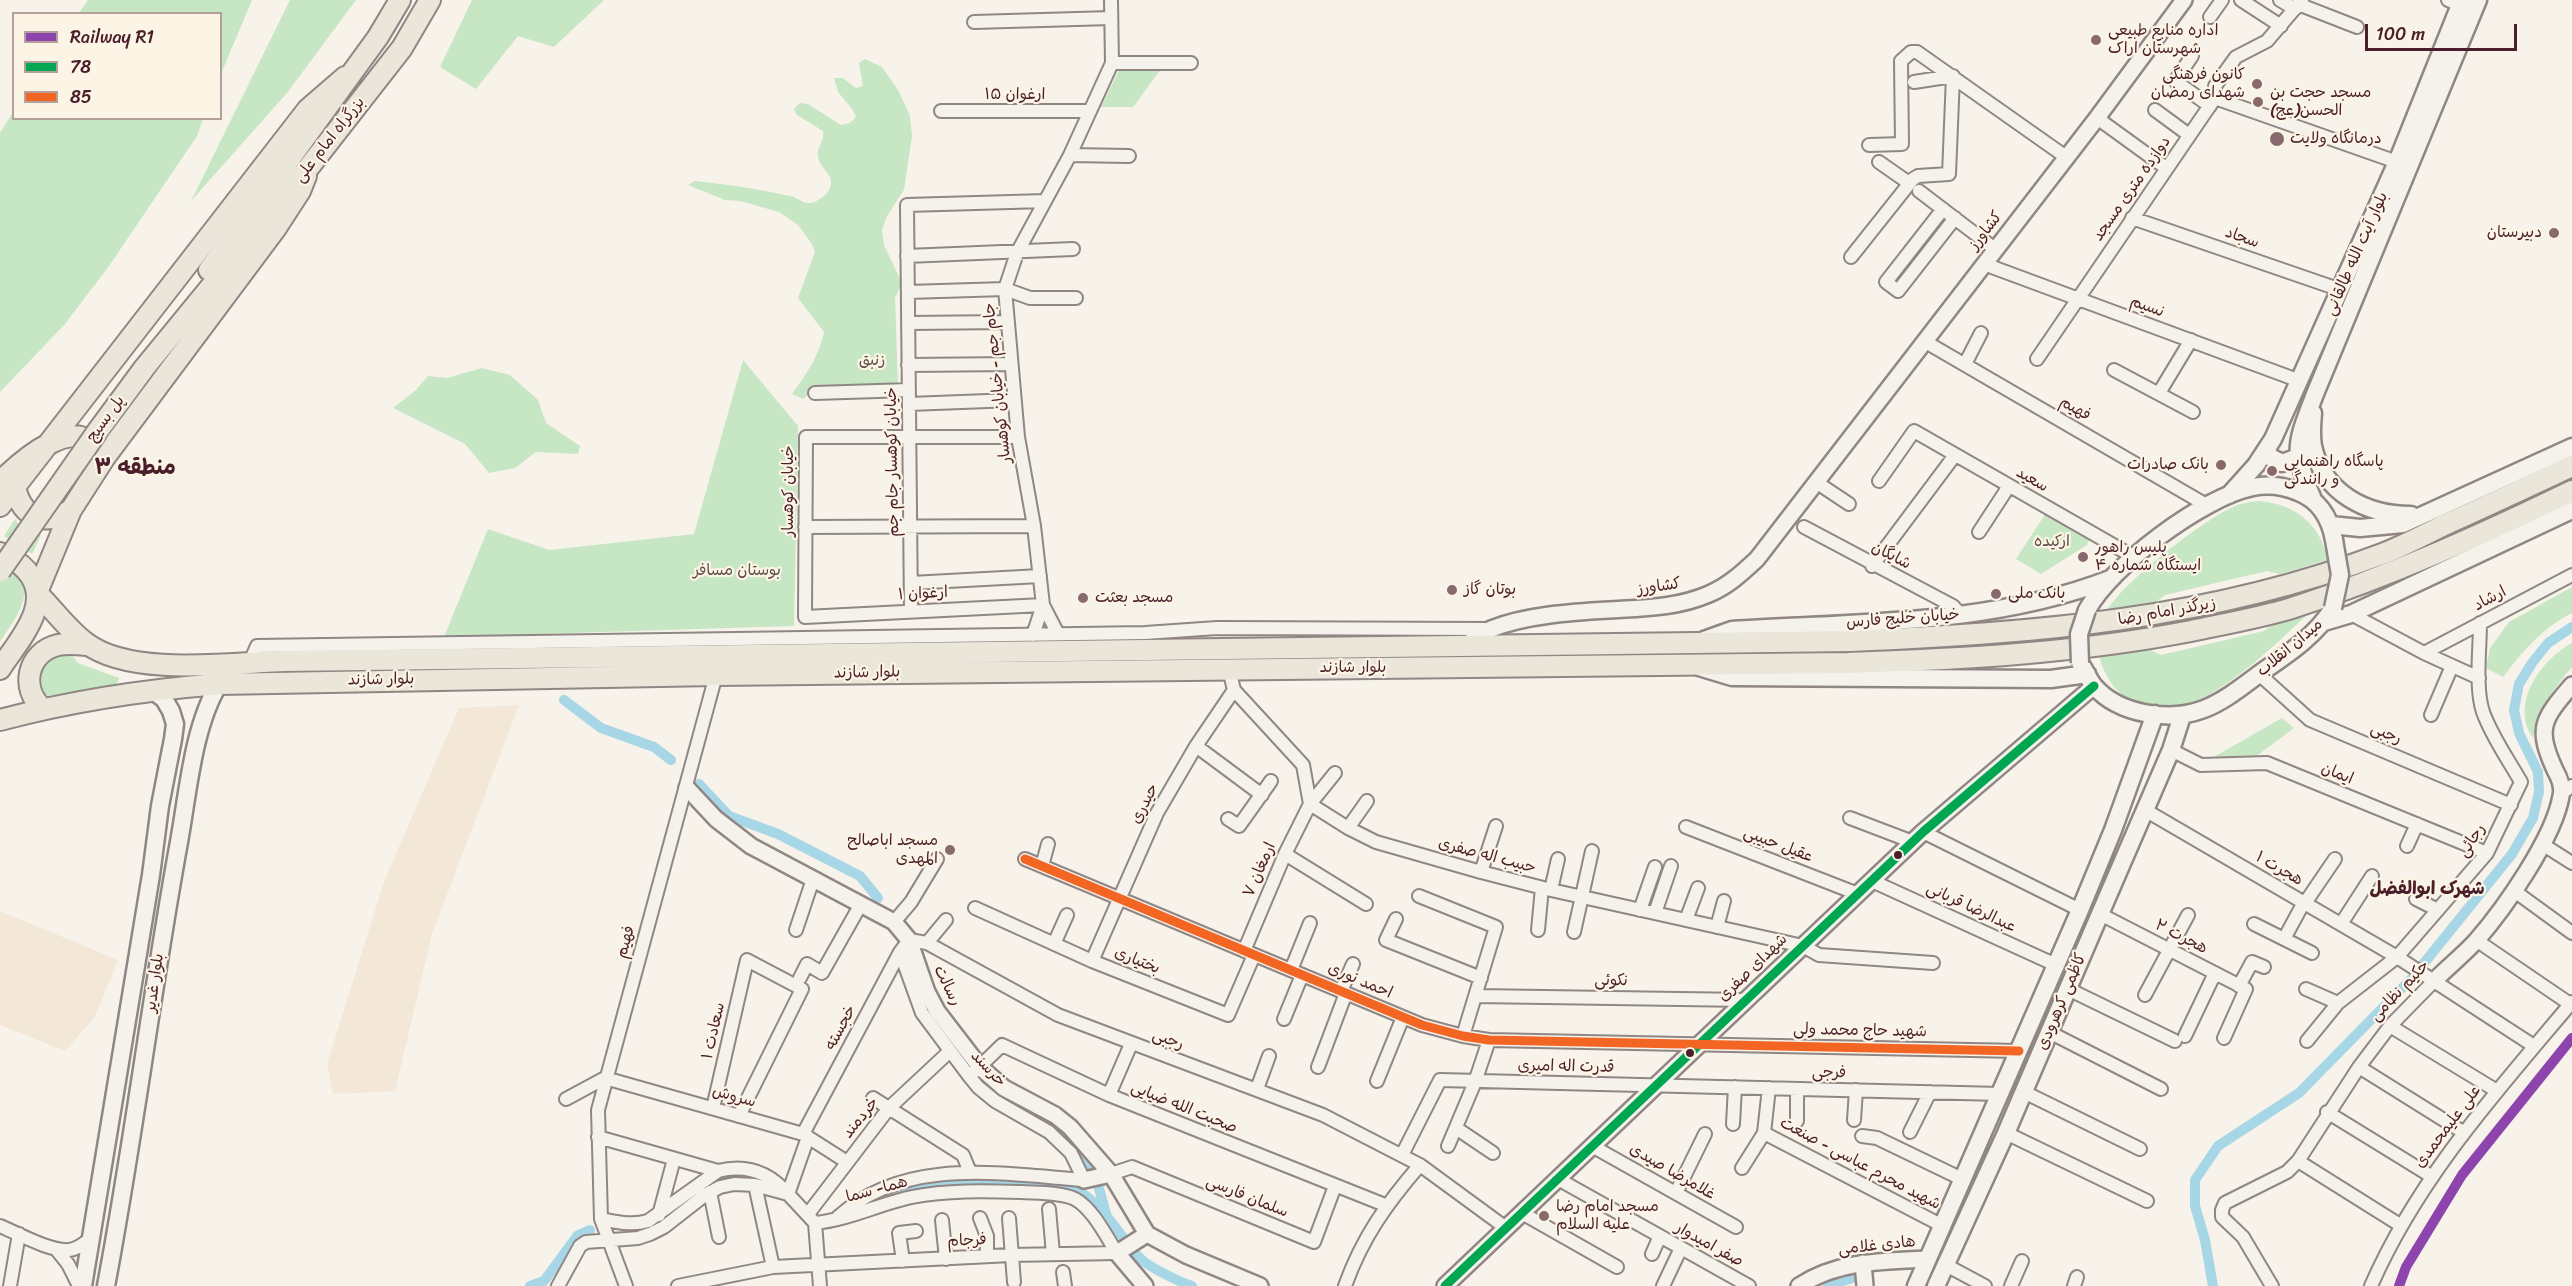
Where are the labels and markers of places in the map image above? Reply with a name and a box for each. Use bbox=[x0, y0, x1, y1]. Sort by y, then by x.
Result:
place label: اداره منابع طبیعی شهرستان اراک bbox=[2108, 21, 2218, 59]
marker: اداره منابع طبیعی شهرستان اراک bbox=[2089, 33, 2103, 47]
place label: کانون فرهنگی شهدای رمضان bbox=[2151, 65, 2245, 103]
marker: کانون فرهنگی شهدای رمضان bbox=[2250, 77, 2264, 91]
place label: مسجد حجت بن الحسن(عج) bbox=[2270, 83, 2371, 121]
marker: مسجد حجت بن الحسن(عج) bbox=[2251, 95, 2265, 109]
place label: درمانگاه ولایت bbox=[2290, 129, 2382, 149]
marker: درمانگاه ولایت bbox=[2268, 130, 2286, 148]
place label: دبیرستان bbox=[2487, 223, 2542, 243]
marker: دبیرستان bbox=[2547, 226, 2561, 240]
place label: پاسگاه راهنمایی و رانندگی bbox=[2284, 452, 2384, 490]
place label: بانک صادرات bbox=[2127, 455, 2209, 475]
marker: بانک صادرات bbox=[2214, 458, 2228, 472]
marker: پاسگاه راهنمایی و رانندگی bbox=[2265, 464, 2279, 478]
place label: پلیس راهور ایستگاه شماره ۴ bbox=[2095, 538, 2201, 576]
marker: پلیس راهور ایستگاه شماره ۴ bbox=[2076, 550, 2090, 564]
place label: بوتان گاز bbox=[1464, 580, 1516, 600]
marker: بوتان گاز bbox=[1445, 583, 1459, 597]
place label: بانک ملی bbox=[2008, 584, 2065, 604]
marker: بانک ملی bbox=[1989, 587, 2003, 601]
place label: مسجد بعثت bbox=[1095, 588, 1173, 608]
marker: مسجد بعثت bbox=[1076, 591, 1090, 605]
place label: مسجد اباصالح المهدی bbox=[847, 831, 938, 869]
marker: مسجد اباصالح المهدی bbox=[943, 843, 957, 857]
unlabelled marker bbox=[1892, 849, 1904, 861]
unlabelled marker bbox=[1684, 1047, 1696, 1059]
place label: مسجد امام رضا علیه السلام bbox=[1556, 1197, 1659, 1235]
marker: مسجد امام رضا علیه السلام bbox=[1537, 1209, 1551, 1223]

